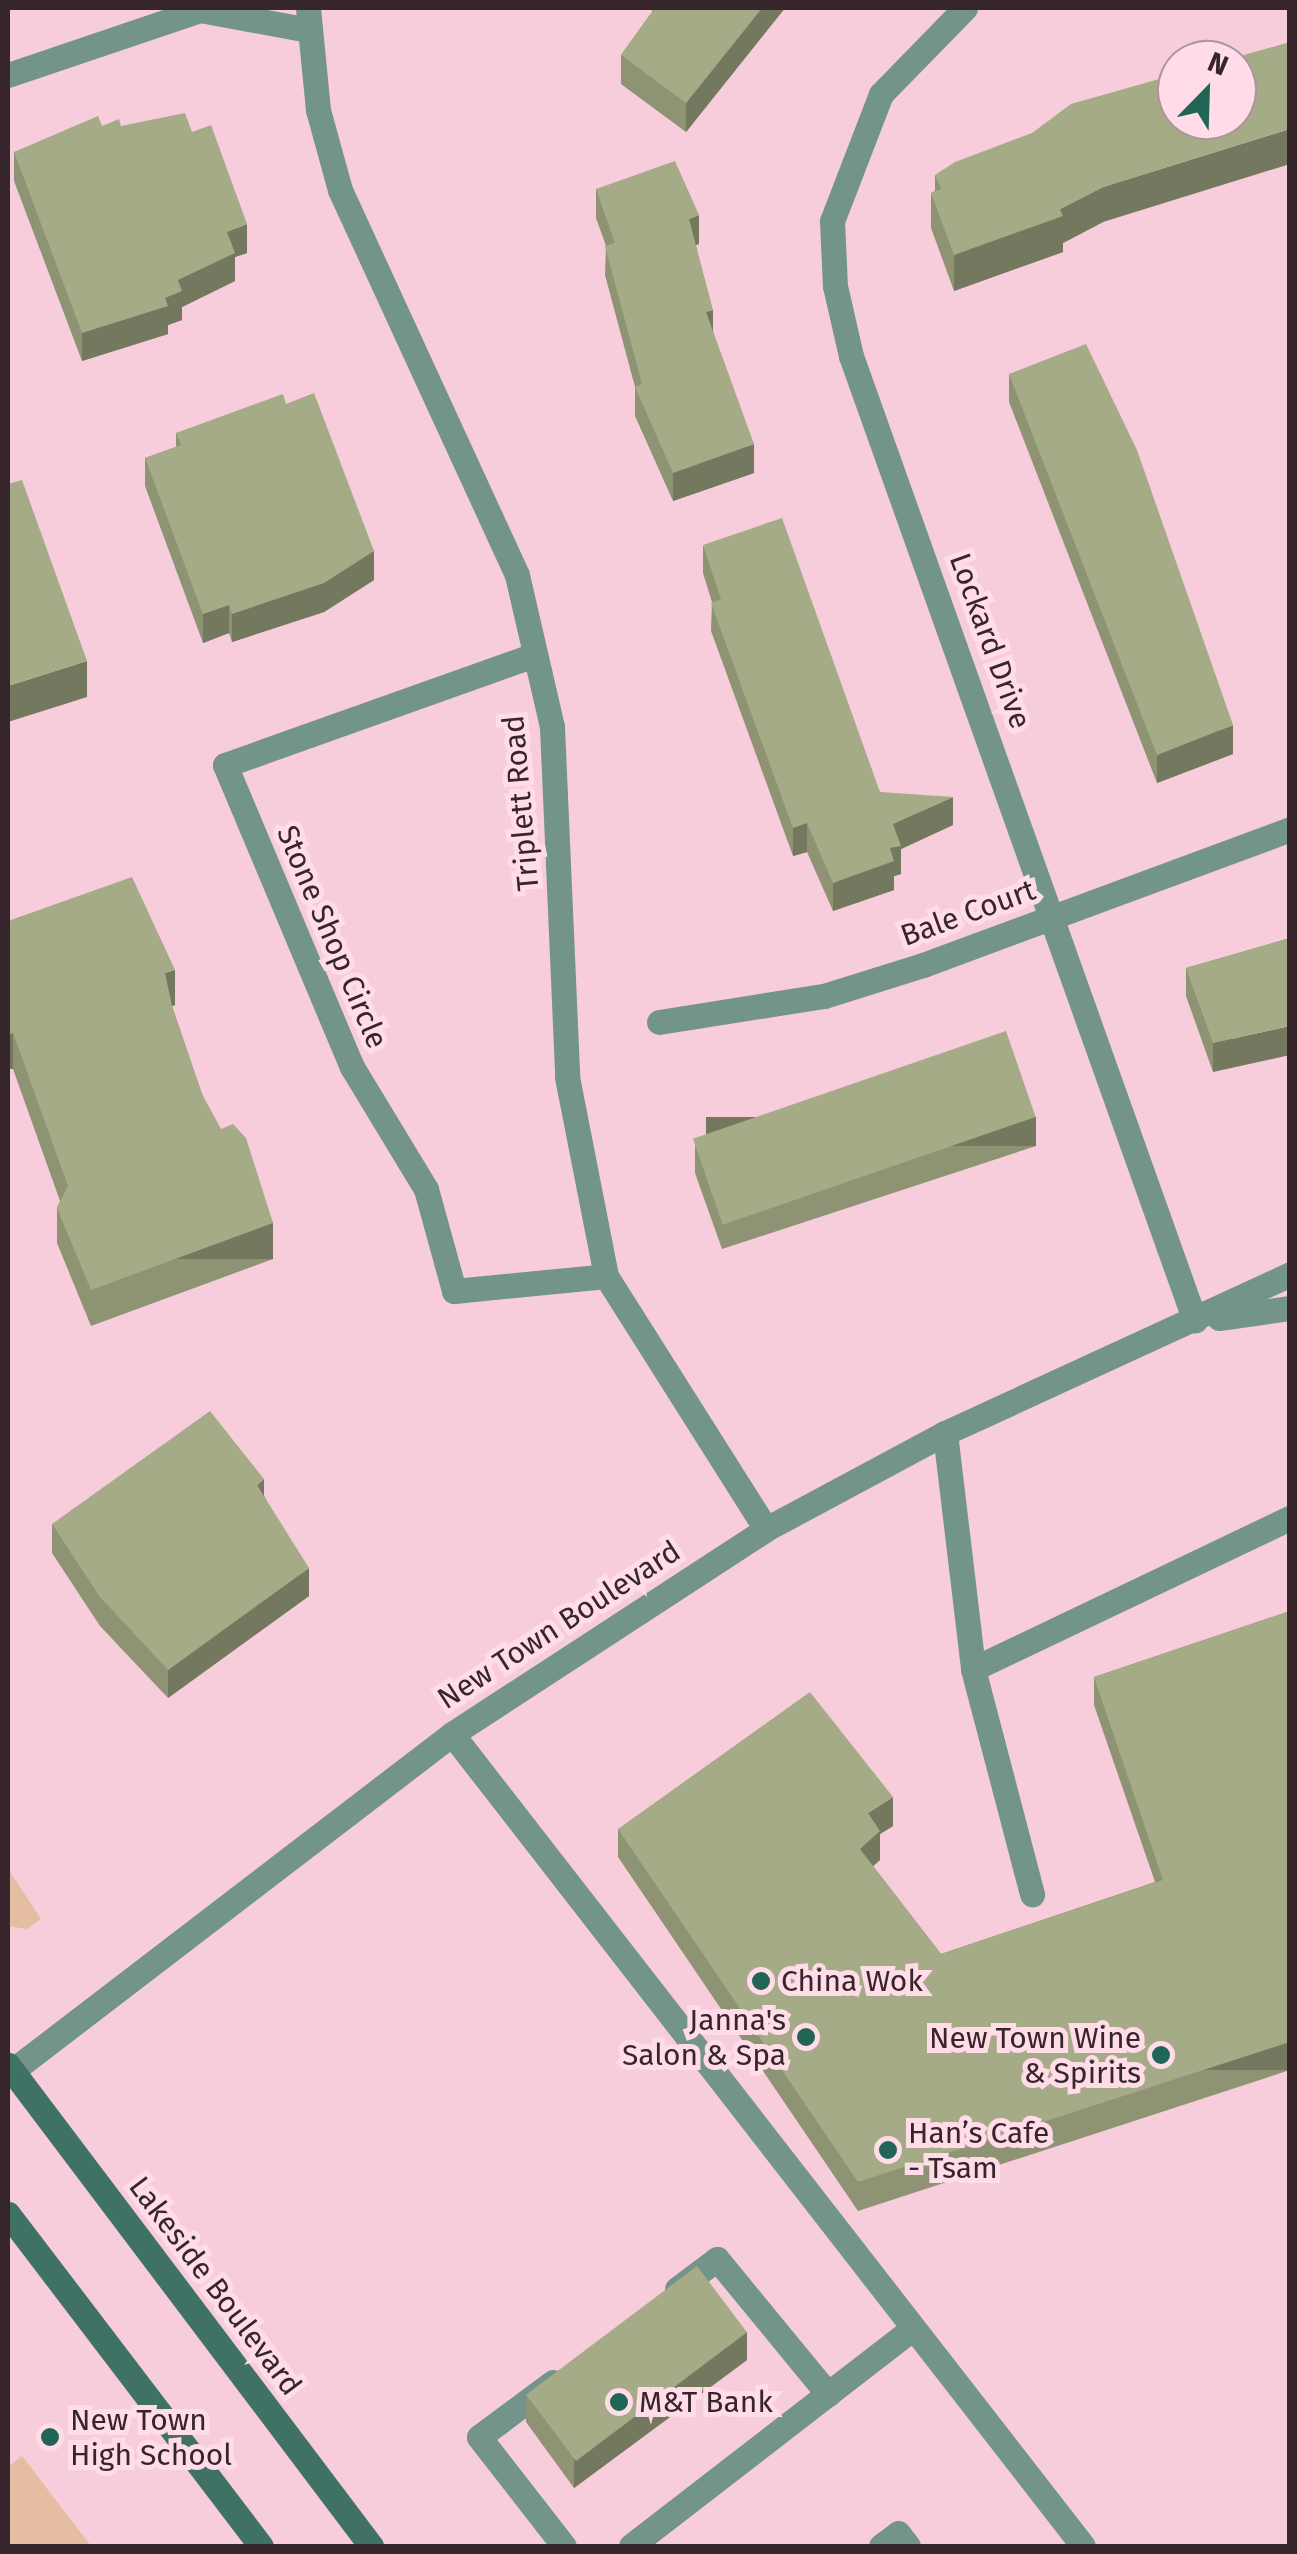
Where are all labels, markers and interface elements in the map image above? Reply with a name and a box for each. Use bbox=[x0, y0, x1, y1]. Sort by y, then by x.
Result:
north arrow bbox=[1157, 40, 1257, 140]
text: N bbox=[1203, 45, 1233, 83]
street label: Lockard Drive bbox=[942, 548, 1038, 734]
street label: Triplett Road bbox=[495, 714, 547, 892]
street label: Stone Shop Circle bbox=[269, 820, 395, 1054]
street label: Bale Court bbox=[896, 872, 1040, 954]
street label: New Town Boulevard bbox=[431, 1533, 687, 1717]
place label: China Wok bbox=[781, 1963, 923, 1999]
marker: China Wok bbox=[750, 1970, 772, 1992]
place label: Janna's Salon & Spa bbox=[622, 2002, 786, 2072]
place label: New Town Wine & Spirits bbox=[929, 2020, 1141, 2090]
marker: Janna's Salon & Spa bbox=[795, 2026, 817, 2048]
marker: New Town Wine & Spirits bbox=[1150, 2044, 1172, 2066]
place label: Han’s Cafe - Tsam bbox=[908, 2115, 1049, 2186]
marker: Han’s Cafe - Tsam bbox=[877, 2139, 899, 2161]
street label: Lakeside Boulevard bbox=[121, 2170, 309, 2402]
place label: M&T Bank bbox=[639, 2384, 773, 2420]
marker: M&T Bank bbox=[608, 2391, 630, 2413]
place label: New Town High School bbox=[70, 2402, 232, 2472]
marker: New Town High School bbox=[39, 2426, 61, 2448]

